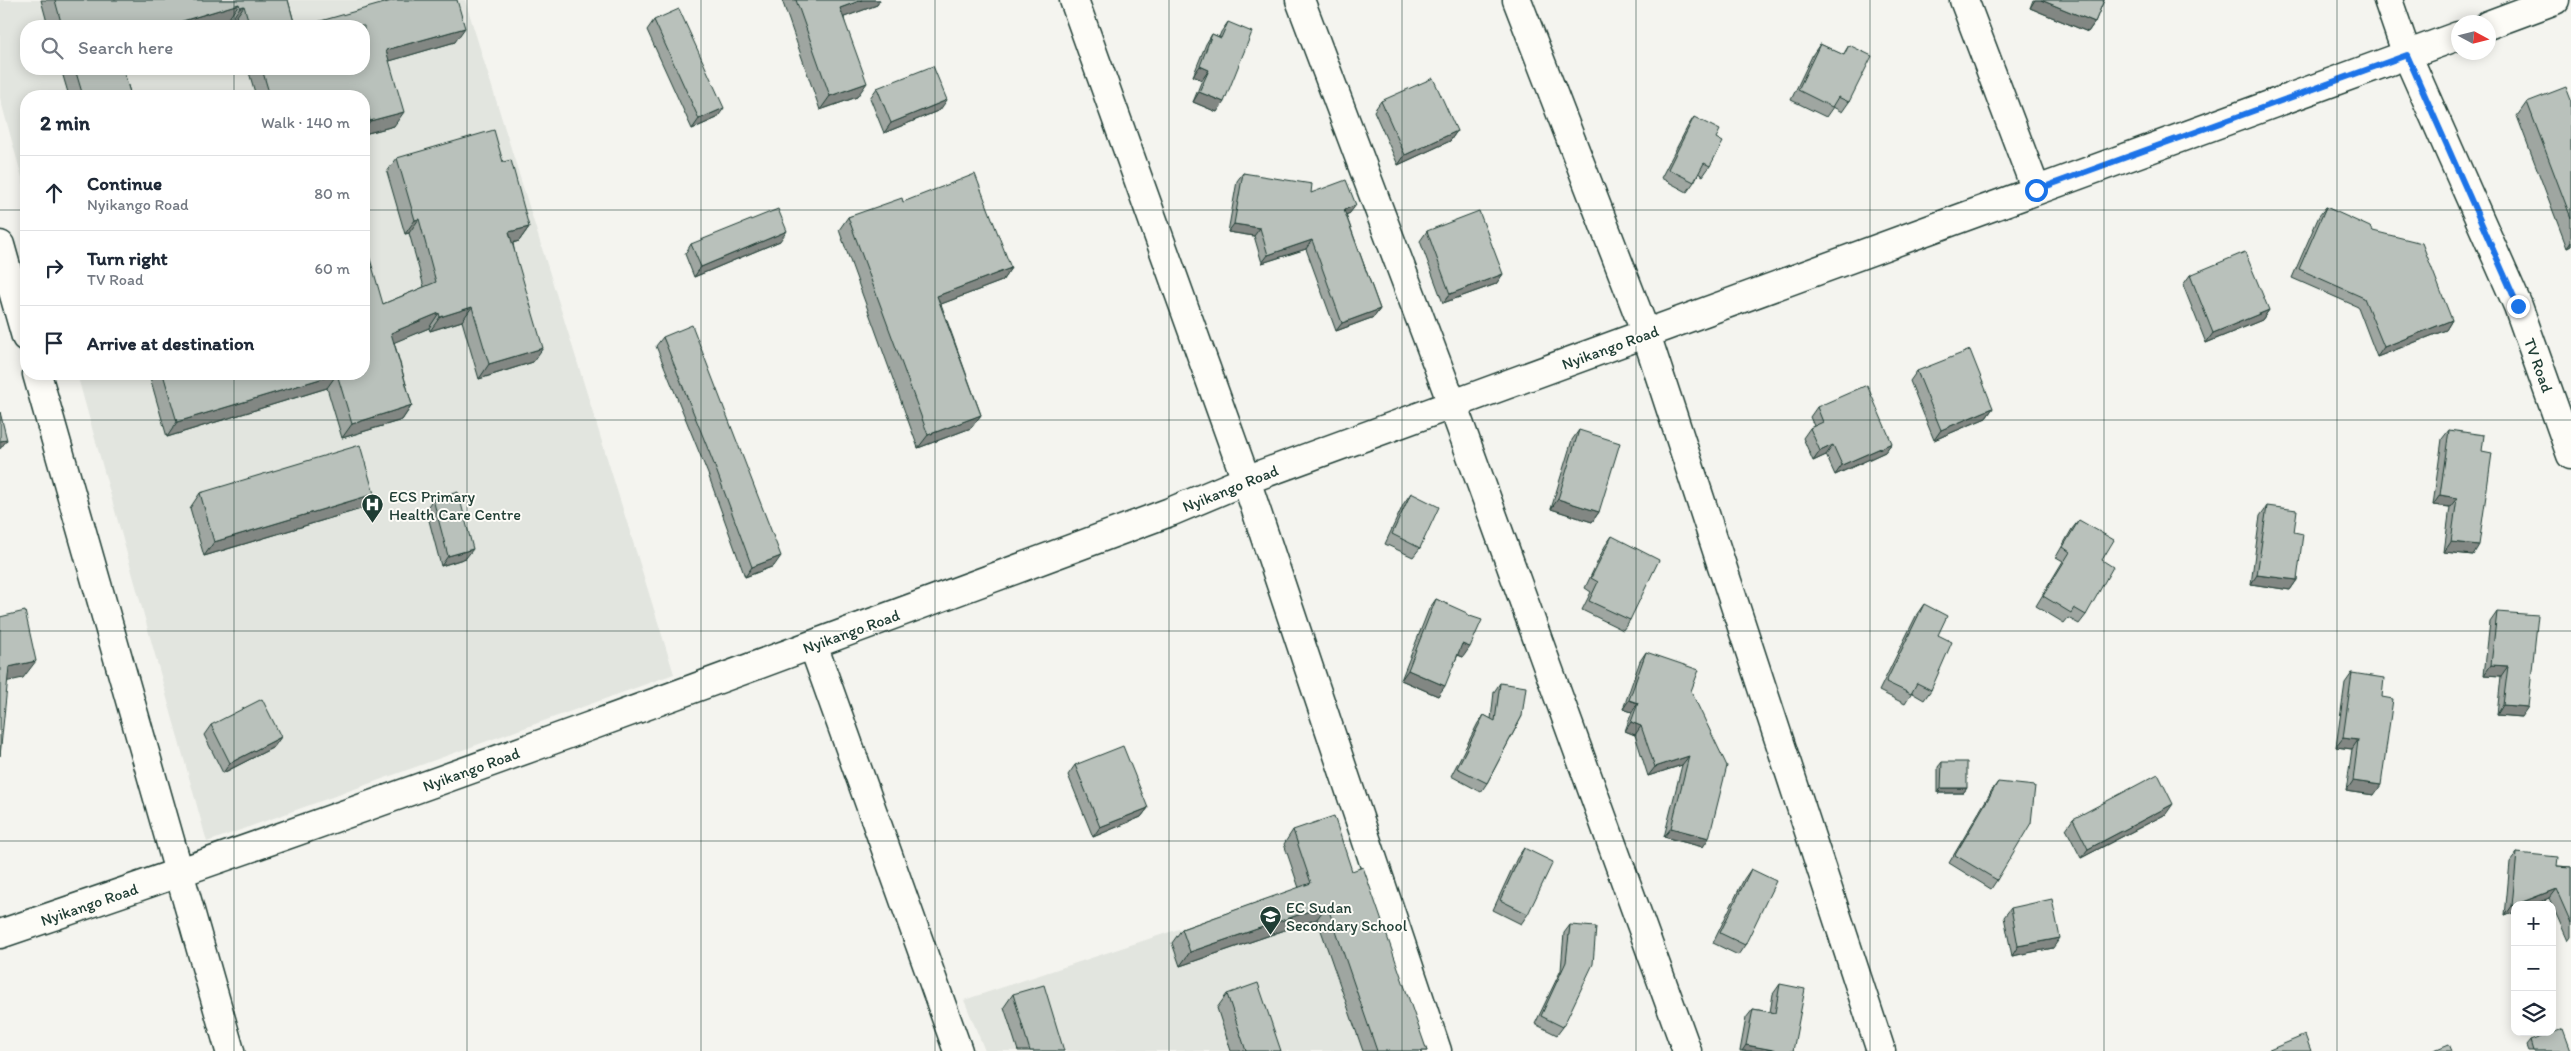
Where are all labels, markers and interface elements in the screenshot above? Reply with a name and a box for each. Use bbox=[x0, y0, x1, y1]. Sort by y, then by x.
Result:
north arrow bbox=[2451, 15, 2496, 60]
search box bbox=[20, 20, 370, 75]
icon: search bbox=[38, 34, 66, 62]
text: Search here bbox=[78, 36, 173, 59]
text: 2 min bbox=[40, 110, 90, 135]
text: Walk · 140 m bbox=[261, 113, 350, 132]
text: Continue bbox=[87, 172, 162, 195]
icon: ahead bbox=[40, 179, 68, 207]
route start bbox=[2025, 179, 2048, 202]
text: 80 m bbox=[314, 184, 350, 203]
text: Nyikango Road bbox=[87, 195, 189, 214]
text: Turn right bbox=[87, 247, 168, 270]
icon: right bbox=[40, 254, 68, 282]
text: 60 m bbox=[315, 259, 350, 278]
text: TV Road bbox=[87, 270, 144, 289]
route end bbox=[2507, 295, 2530, 318]
street label: Nyikango Road bbox=[1559, 321, 1662, 374]
icon: arrive bbox=[40, 329, 68, 357]
text: Arrive at destination bbox=[87, 332, 254, 355]
street label: TV Road bbox=[2520, 335, 2557, 395]
street label: Nyikango Road bbox=[1180, 460, 1281, 516]
place label: ECS Primary Health Care Centre bbox=[389, 487, 521, 524]
hospital icon: ECS Primary Health Care Centre bbox=[361, 493, 385, 524]
street label: Nyikango Road bbox=[800, 605, 903, 658]
street label: Nyikango Road bbox=[420, 743, 523, 796]
street label: Nyikango Road bbox=[38, 879, 141, 930]
place label: EC Sudan Secondary School bbox=[1286, 898, 1408, 935]
map controls bbox=[2511, 901, 2556, 1036]
button: + bbox=[2511, 901, 2556, 946]
school or university icon: EC Sudan Secondary School bbox=[1258, 904, 1282, 935]
button: − bbox=[2511, 946, 2556, 991]
button: layers bbox=[2511, 991, 2556, 1036]

